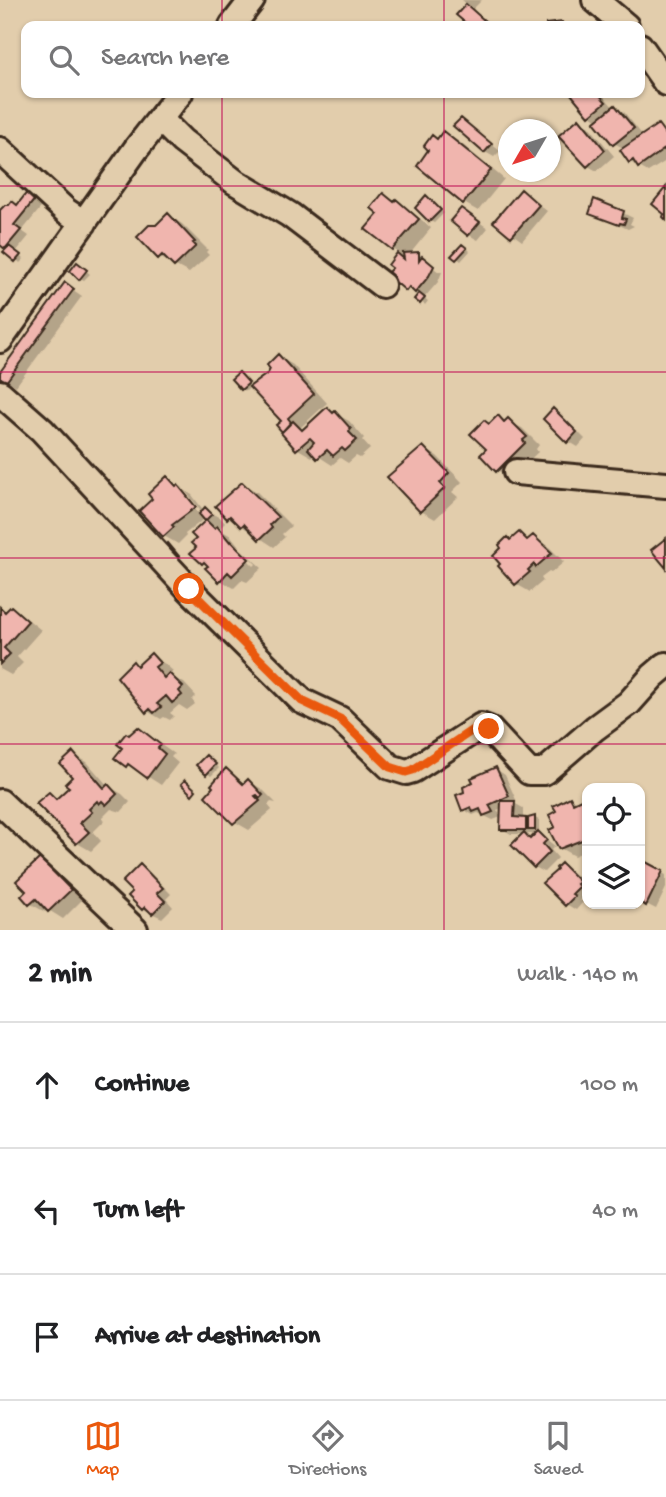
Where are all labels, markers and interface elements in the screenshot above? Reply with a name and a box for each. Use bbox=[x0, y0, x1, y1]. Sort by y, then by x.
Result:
search box bbox=[21, 21, 645, 98]
icon: search bbox=[45, 41, 83, 79]
text: Search here bbox=[101, 44, 229, 75]
north arrow bbox=[498, 119, 561, 182]
route start bbox=[173, 573, 204, 604]
route end bbox=[473, 713, 504, 744]
map controls bbox=[582, 783, 645, 909]
button: locate bbox=[582, 783, 645, 846]
button: layers bbox=[582, 846, 645, 909]
text: 2 min bbox=[28, 958, 92, 993]
text: Walk · 140 m bbox=[517, 962, 638, 989]
icon: ahead bbox=[28, 1066, 66, 1104]
text: Continue bbox=[95, 1070, 189, 1101]
text: 100 m bbox=[581, 1072, 638, 1099]
icon: left bbox=[28, 1192, 66, 1230]
text: Turn left bbox=[95, 1196, 183, 1227]
text: 40 m bbox=[592, 1198, 638, 1225]
icon: arrive bbox=[28, 1318, 66, 1356]
text: Arrive at destination bbox=[95, 1322, 320, 1353]
tab: Map bbox=[84, 1417, 122, 1482]
tab: Directions bbox=[289, 1417, 366, 1482]
tab: Saved bbox=[534, 1417, 582, 1482]

